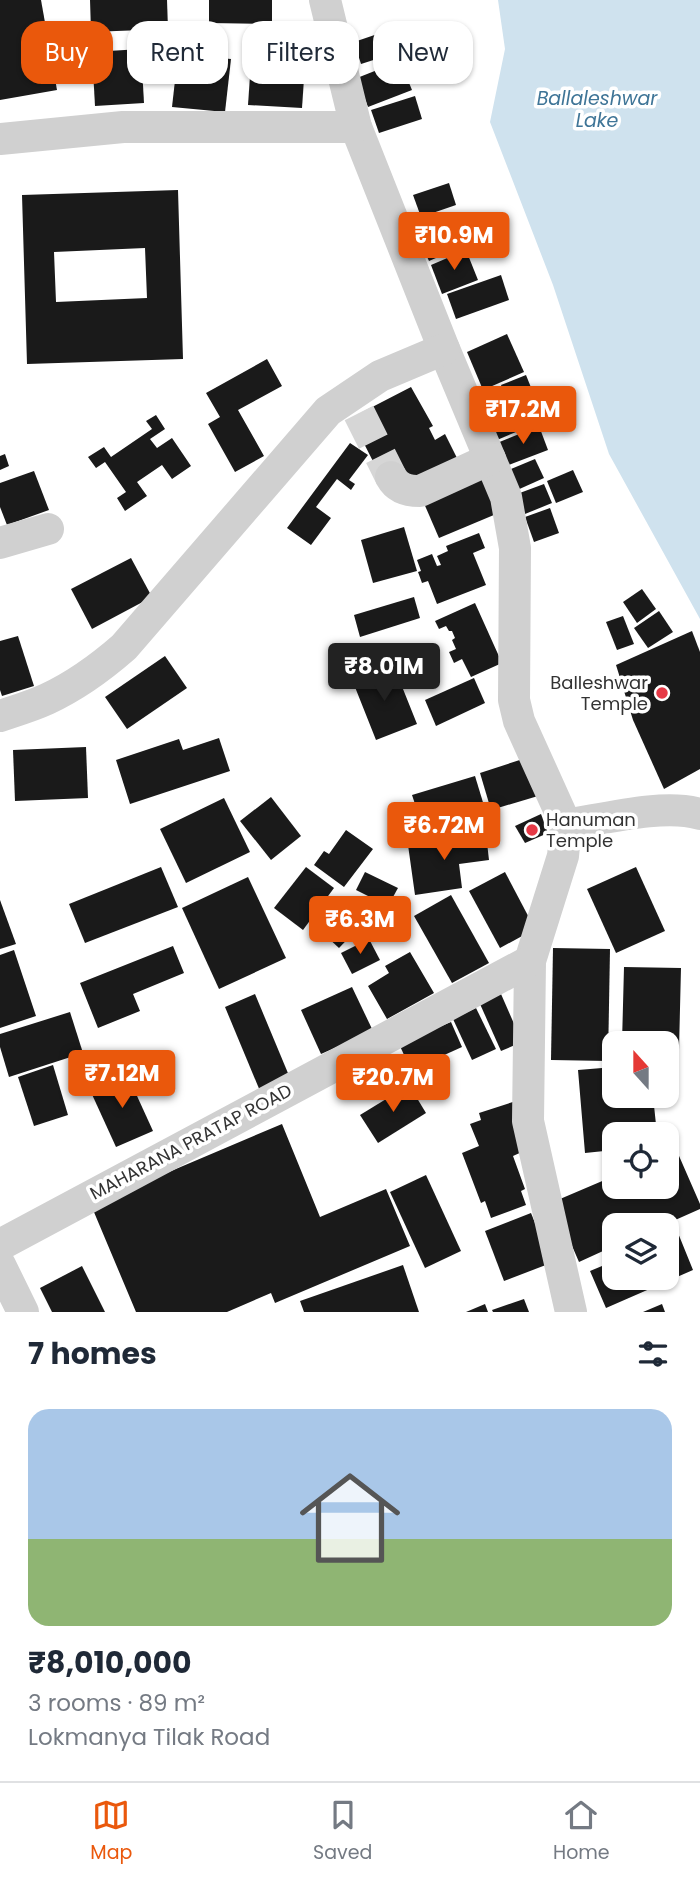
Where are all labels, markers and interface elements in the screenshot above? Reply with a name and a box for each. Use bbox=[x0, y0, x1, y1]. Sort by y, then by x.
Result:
chip: Buy bbox=[21, 21, 113, 84]
chip: Rent bbox=[127, 21, 228, 84]
chip: Filters bbox=[242, 21, 359, 84]
chip: New bbox=[373, 21, 473, 84]
water label: Ballaleshwar Lake bbox=[537, 85, 658, 134]
pin: ₹10.9M bbox=[397, 212, 511, 272]
text: ₹10.9M bbox=[414, 219, 494, 251]
pin: ₹17.2M bbox=[466, 386, 580, 446]
text: ₹17.2M bbox=[485, 393, 561, 425]
pin: ₹8.01M bbox=[327, 644, 441, 703]
text: ₹8.01M bbox=[344, 650, 424, 682]
place label: Balleshwar Temple bbox=[550, 670, 648, 716]
marker: Balleshwar Temple bbox=[654, 685, 670, 701]
pin: ₹6.72M bbox=[387, 802, 501, 862]
place label: Hanuman Temple bbox=[546, 807, 636, 853]
text: ₹6.72M bbox=[403, 809, 485, 841]
marker: Hanuman Temple bbox=[524, 822, 540, 838]
pin: ₹6.3M bbox=[311, 897, 409, 956]
text: ₹6.3M bbox=[325, 903, 395, 935]
north arrow bbox=[602, 1031, 679, 1108]
map controls bbox=[602, 1031, 679, 1290]
pin: ₹7.12M bbox=[65, 1050, 179, 1110]
pin: ₹20.7M bbox=[336, 1054, 450, 1114]
text: ₹7.12M bbox=[84, 1057, 160, 1089]
text: ₹20.7M bbox=[352, 1061, 434, 1093]
street label: MAHARANA PRATAP ROAD bbox=[85, 1078, 296, 1206]
button: locate bbox=[602, 1122, 679, 1199]
button: layers bbox=[602, 1213, 679, 1290]
text: 7 homes bbox=[28, 1332, 157, 1375]
icon: filters bbox=[634, 1335, 672, 1373]
icon: home bbox=[287, 1455, 413, 1581]
text: ₹8,010,000 bbox=[28, 1641, 192, 1684]
text: 3 rooms · 89 m² bbox=[28, 1687, 205, 1719]
text: Lokmanya Tilak Road bbox=[28, 1721, 270, 1753]
tab: Map bbox=[90, 1796, 132, 1867]
tab: Saved bbox=[313, 1796, 372, 1867]
tab: Home bbox=[553, 1796, 610, 1867]

